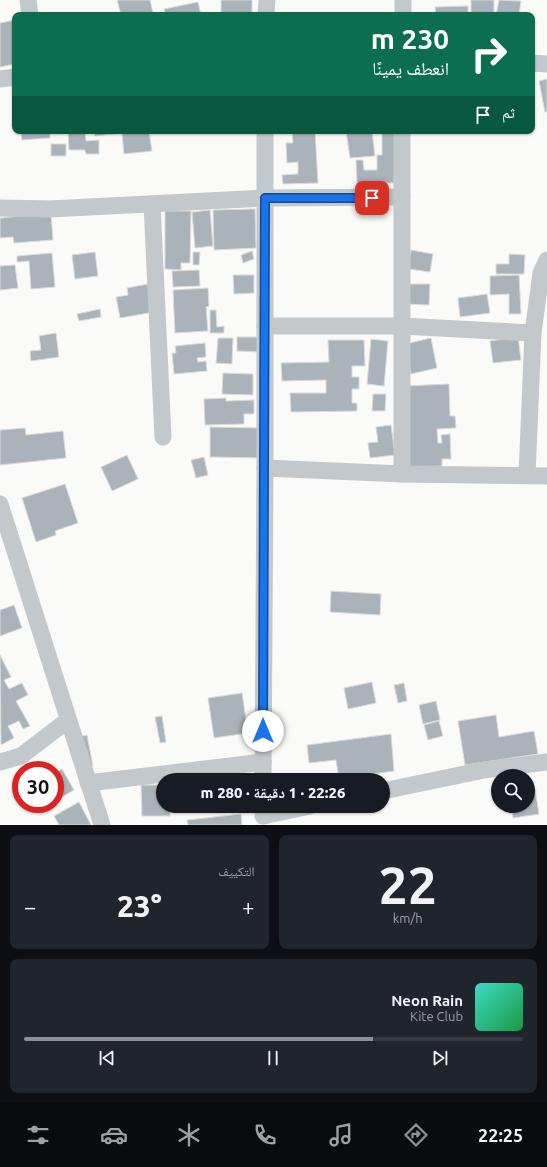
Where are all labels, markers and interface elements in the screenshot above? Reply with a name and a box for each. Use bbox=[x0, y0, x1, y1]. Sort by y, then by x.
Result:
text: 230 m bbox=[371, 23, 449, 54]
icon: right bbox=[463, 28, 515, 80]
text: انعطف يمينًا bbox=[372, 58, 449, 78]
icon: arrive bbox=[472, 104, 494, 126]
text: ثم bbox=[502, 104, 515, 121]
pin bbox=[355, 181, 389, 215]
icon: arrive bbox=[361, 187, 383, 209]
position arrow bbox=[242, 710, 284, 752]
speed limit sign: 30 bbox=[12, 761, 64, 813]
map controls bbox=[491, 769, 535, 813]
button: search bbox=[491, 769, 535, 813]
text: 22:26 · 1 دقيقة · 280 m bbox=[201, 784, 345, 801]
text: 22 bbox=[378, 856, 437, 914]
text: التكييف bbox=[218, 864, 255, 878]
text: 23° bbox=[117, 889, 162, 923]
text: − bbox=[24, 894, 36, 919]
text: + bbox=[242, 894, 254, 919]
text: km/h bbox=[393, 911, 423, 925]
text: Neon Rain bbox=[391, 992, 463, 1009]
text: Kite Club bbox=[410, 1009, 463, 1023]
icon: previous bbox=[96, 1047, 118, 1069]
icon: pause bbox=[262, 1047, 284, 1069]
icon: next bbox=[429, 1047, 451, 1069]
icon: filters bbox=[24, 1121, 52, 1149]
icon: car bbox=[100, 1121, 128, 1149]
icon: climate bbox=[175, 1121, 203, 1149]
icon: phone bbox=[251, 1121, 279, 1149]
icon: music bbox=[327, 1121, 355, 1149]
icon: directions bbox=[402, 1121, 430, 1149]
text: 22:25 bbox=[478, 1125, 523, 1145]

